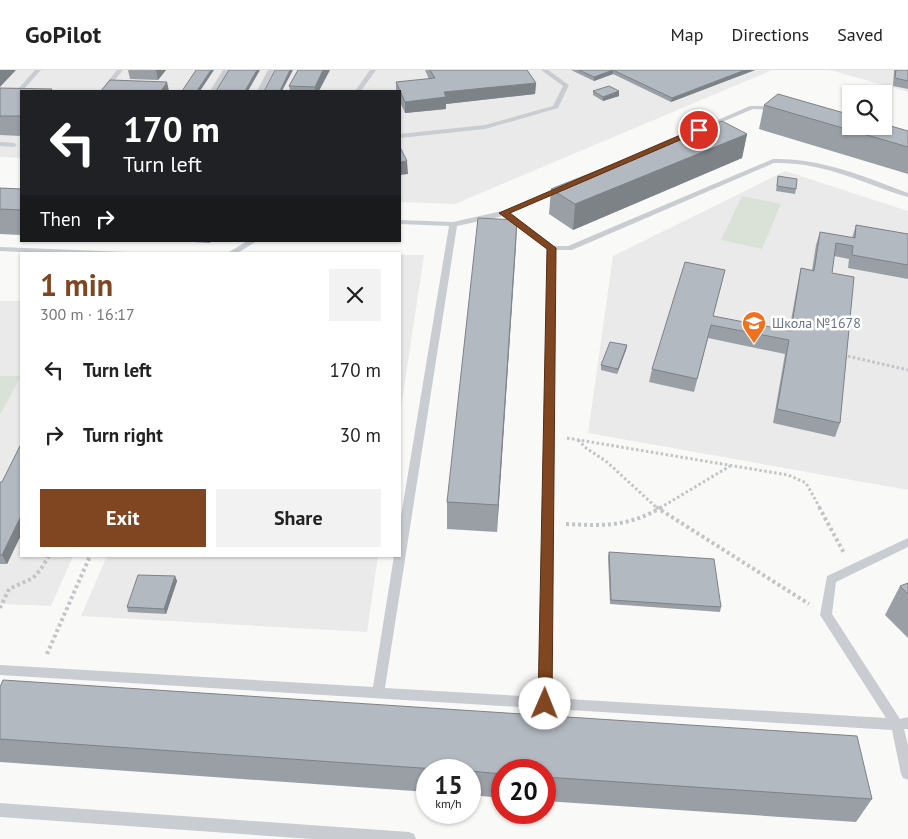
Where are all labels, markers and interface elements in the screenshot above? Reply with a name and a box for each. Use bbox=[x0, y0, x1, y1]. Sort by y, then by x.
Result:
text: GoPilot bbox=[25, 19, 101, 50]
text: Map bbox=[671, 23, 703, 46]
text: Directions bbox=[731, 23, 809, 46]
text: Saved bbox=[837, 23, 883, 46]
map controls bbox=[842, 85, 892, 135]
button: search bbox=[842, 85, 892, 135]
text: 170 m bbox=[123, 106, 220, 152]
pin bbox=[678, 109, 720, 151]
icon: left bbox=[40, 110, 105, 175]
icon: arrive bbox=[685, 116, 713, 144]
text: Turn left bbox=[123, 150, 202, 178]
icon: right bbox=[91, 205, 119, 233]
text: Then bbox=[40, 207, 81, 231]
text: 1 min bbox=[40, 265, 113, 304]
button: close bbox=[329, 269, 381, 321]
text: 300 m · 16:17 bbox=[40, 304, 135, 324]
school or university icon: Школа №1678 bbox=[741, 310, 767, 344]
place label: Школа №1678 bbox=[772, 314, 861, 332]
icon: left bbox=[40, 356, 68, 384]
text: Turn left bbox=[83, 358, 152, 382]
text: 170 m bbox=[329, 358, 381, 382]
icon: right bbox=[40, 421, 68, 449]
text: Turn right bbox=[83, 423, 163, 447]
text: 30 m bbox=[340, 423, 381, 447]
button: Exit bbox=[40, 489, 206, 547]
button: Share bbox=[216, 489, 381, 547]
position arrow bbox=[518, 677, 570, 729]
speed limit sign: 20 bbox=[491, 759, 556, 824]
text: 15 bbox=[434, 769, 463, 801]
text: km/h bbox=[435, 796, 462, 811]

